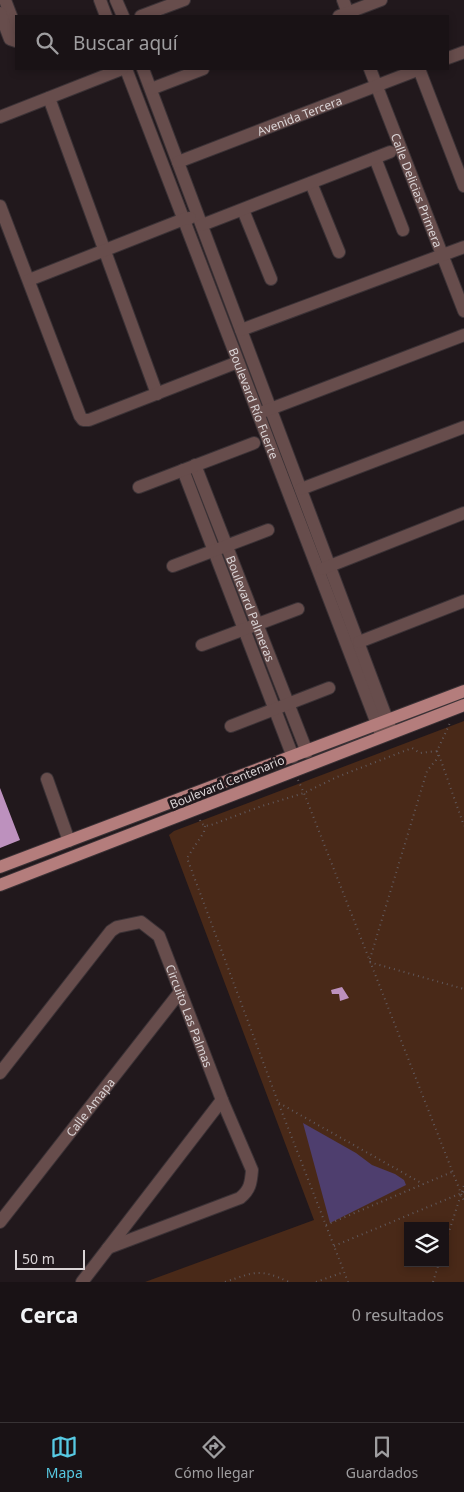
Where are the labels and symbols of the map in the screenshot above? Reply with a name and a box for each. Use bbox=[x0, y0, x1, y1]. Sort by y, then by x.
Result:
street label: Avenida Tercera bbox=[254, 91, 344, 139]
street label: Calle Delicias Primera bbox=[387, 130, 447, 250]
street label: Boulevard Río Fuerte bbox=[225, 345, 283, 461]
street label: Boulevard Palmeras bbox=[223, 553, 279, 664]
street label: Boulevard Centenario bbox=[167, 751, 287, 813]
street label: Circuito Las Palmas bbox=[162, 962, 217, 1070]
street label: Calle Amapa bbox=[62, 1074, 118, 1140]
scale bar bbox=[15, 1247, 85, 1270]

